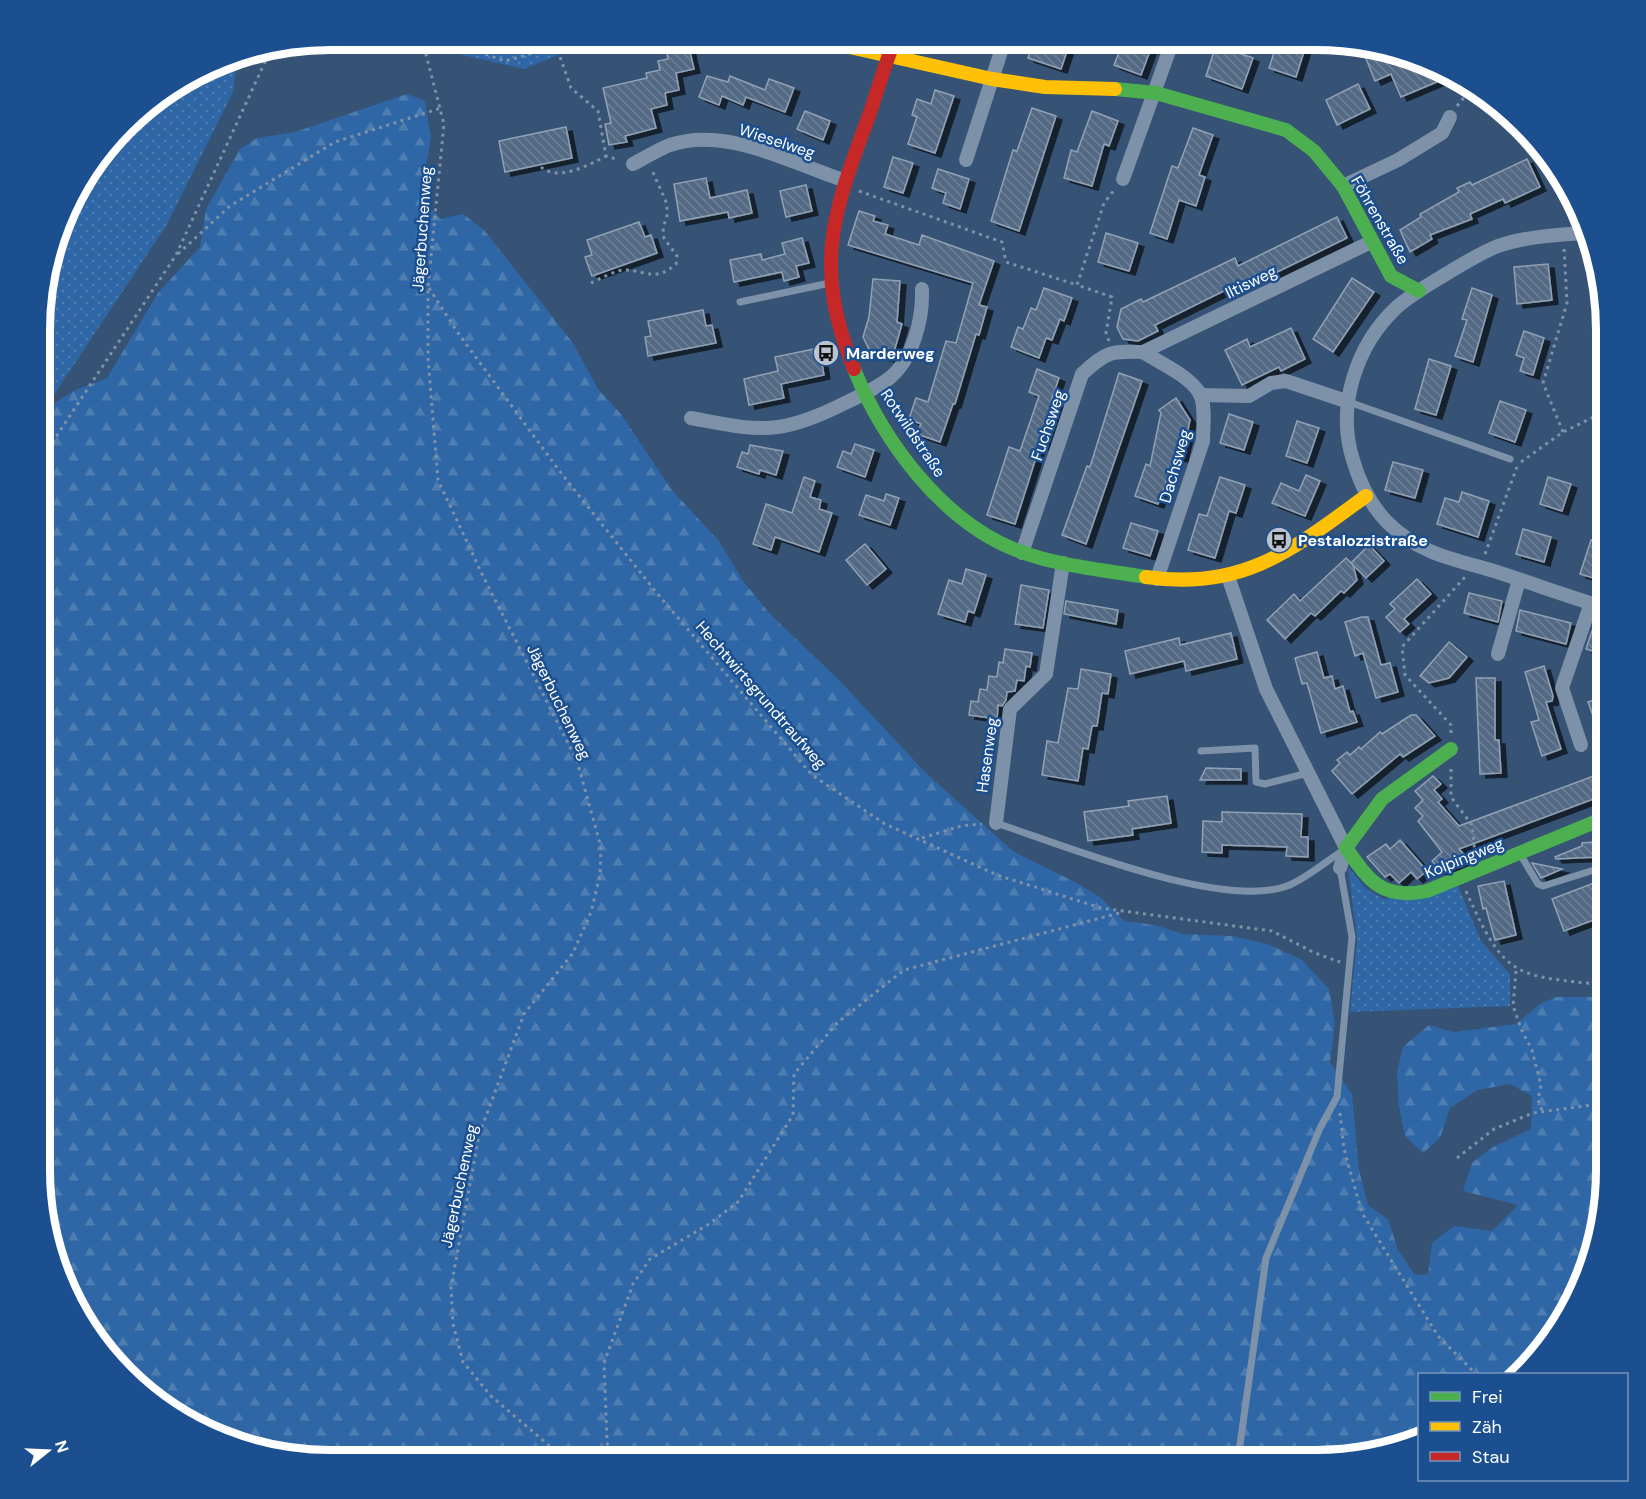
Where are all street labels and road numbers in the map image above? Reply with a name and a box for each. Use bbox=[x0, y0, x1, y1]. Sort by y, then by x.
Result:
street label: Wieselweg bbox=[736, 119, 818, 163]
street label: Jägerbuchenweg bbox=[407, 165, 437, 293]
street label: Föhrenstraße bbox=[1346, 172, 1414, 268]
street label: Iltisweg bbox=[1222, 260, 1280, 303]
street label: Rotwildstraße bbox=[876, 385, 950, 481]
street label: Fuchsweg bbox=[1026, 387, 1070, 463]
street label: Dachsweg bbox=[1154, 427, 1196, 505]
street label: Hechtwirtsgrundtraufweg bbox=[691, 617, 831, 773]
street label: Jägerbuchenweg bbox=[522, 641, 596, 763]
street label: Hasenweg bbox=[971, 716, 1003, 794]
street label: Kolpingweg bbox=[1421, 833, 1507, 883]
street label: Jägerbuchenweg bbox=[436, 1122, 482, 1250]

